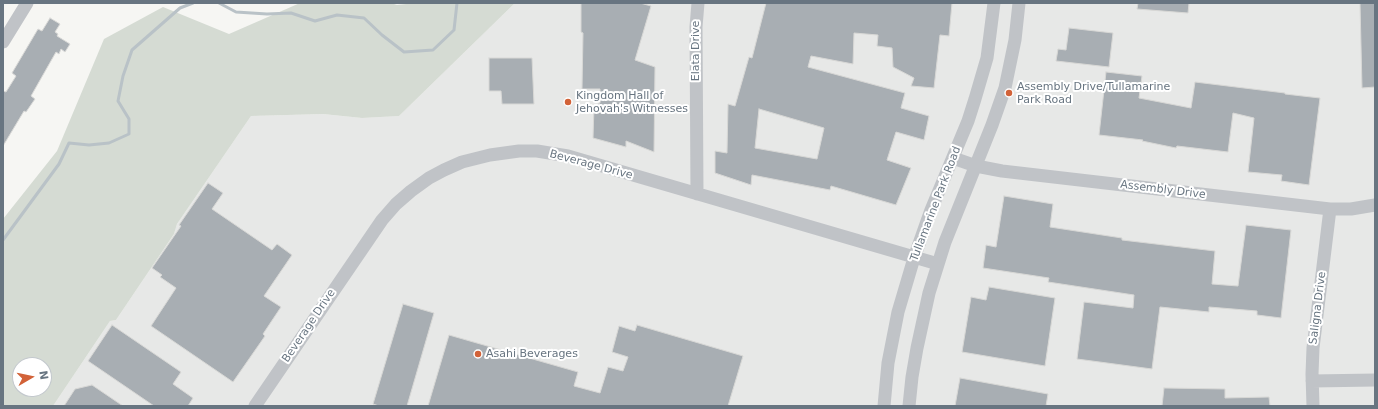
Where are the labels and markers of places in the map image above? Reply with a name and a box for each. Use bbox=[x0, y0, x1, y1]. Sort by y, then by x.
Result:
place label: Assembly Drive/Tullamarine Park Road bbox=[1017, 80, 1170, 106]
marker: Assembly Drive/Tullamarine Park Road bbox=[1004, 88, 1014, 98]
place label: Kingdom Hall of Jehovah's Witnesses bbox=[576, 89, 688, 115]
marker: Kingdom Hall of Jehovah's Witnesses bbox=[563, 97, 573, 107]
place label: Asahi Beverages bbox=[486, 347, 578, 361]
marker: Asahi Beverages bbox=[473, 349, 483, 359]

